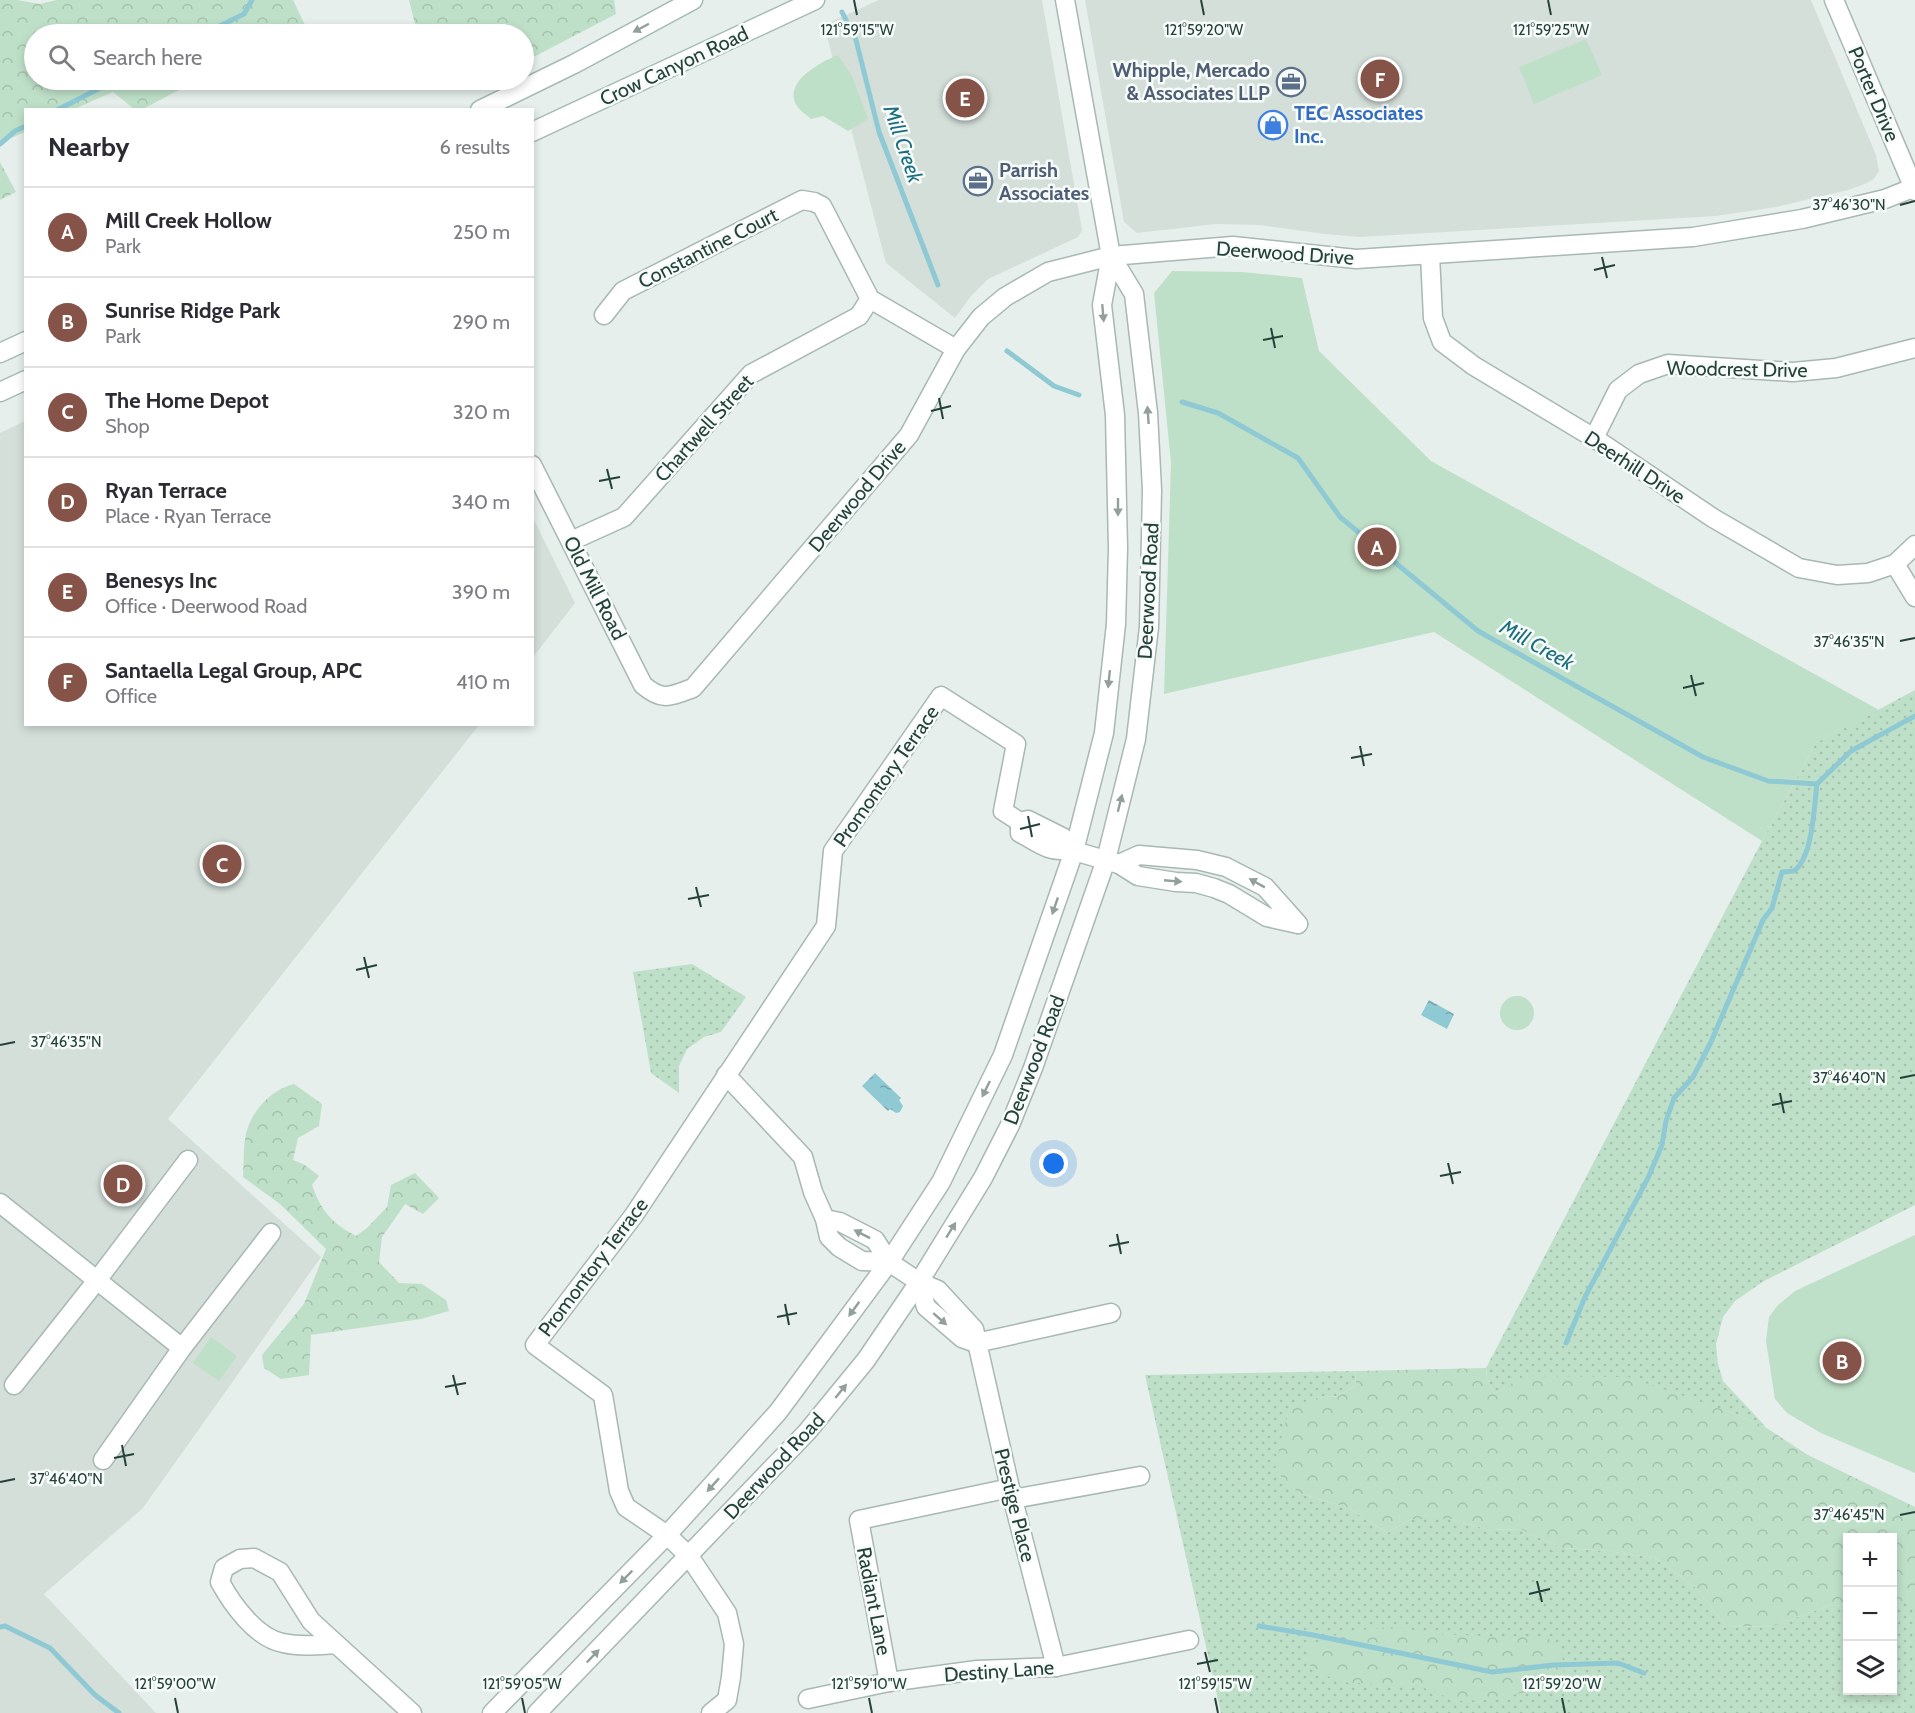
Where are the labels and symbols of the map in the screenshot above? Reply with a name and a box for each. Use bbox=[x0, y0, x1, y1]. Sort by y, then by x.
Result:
street label: Crow Canyon Road bbox=[596, 21, 752, 111]
text: 121°59'15"W bbox=[820, 21, 894, 39]
text: 121°59'20"W bbox=[1165, 21, 1244, 39]
text: 121°59'25"W bbox=[1513, 21, 1590, 39]
one-way arrow bbox=[632, 23, 649, 33]
street label: Porter Drive bbox=[1843, 43, 1905, 145]
pin: F bbox=[1360, 56, 1400, 101]
place label: Whipple, Mercado & Associates LLP bbox=[1112, 58, 1270, 105]
office icon: Whipple, Mercado & Associates LLP bbox=[1275, 66, 1307, 98]
pin: E bbox=[946, 76, 984, 120]
water label: Mill Creek bbox=[878, 101, 929, 187]
place label: TEC Associates Inc. bbox=[1294, 101, 1423, 148]
shop icon: TEC Associates Inc. bbox=[1257, 109, 1289, 141]
place label: Parrish Associates bbox=[999, 158, 1089, 205]
office icon: Parrish Associates bbox=[962, 165, 994, 197]
text: 37°46'30"N bbox=[1812, 196, 1886, 214]
street label: Constantine Court bbox=[634, 202, 782, 294]
street label: Deerwood Drive bbox=[1215, 236, 1355, 270]
one-way arrow bbox=[1098, 304, 1108, 323]
street label: Woodcrest Drive bbox=[1666, 356, 1808, 382]
street label: Chartwell Street bbox=[650, 369, 759, 486]
one-way arrow bbox=[1143, 405, 1153, 424]
street label: Deerhill Drive bbox=[1580, 426, 1690, 508]
street label: Deerwood Drive bbox=[803, 435, 911, 557]
one-way arrow bbox=[1114, 498, 1123, 517]
street label: Deerwood Road bbox=[1132, 522, 1164, 660]
pin: A bbox=[1358, 524, 1396, 570]
street label: Old Mill Road bbox=[559, 532, 631, 644]
water label: Mill Creek bbox=[1495, 614, 1579, 676]
text: 37°46'35"N bbox=[1813, 633, 1885, 651]
one-way arrow bbox=[1105, 669, 1114, 688]
street label: Promontory Terrace bbox=[828, 701, 944, 851]
one-way arrow bbox=[1115, 794, 1125, 813]
pin: C bbox=[202, 842, 242, 886]
one-way arrow bbox=[1163, 876, 1182, 886]
one-way arrow bbox=[1248, 878, 1265, 888]
one-way arrow bbox=[1049, 897, 1059, 915]
street label: Deerwood Road bbox=[998, 992, 1070, 1128]
text: 37°46'35"N bbox=[30, 1033, 102, 1051]
text: 37°46'40"N bbox=[1812, 1069, 1886, 1087]
one-way arrow bbox=[982, 1080, 991, 1097]
your location bbox=[1039, 1149, 1068, 1178]
pin: D bbox=[104, 1162, 142, 1206]
street label: Promontory Terrace bbox=[533, 1193, 653, 1341]
one-way arrow bbox=[945, 1222, 956, 1238]
one-way arrow bbox=[854, 1229, 871, 1238]
one-way arrow bbox=[848, 1301, 860, 1317]
one-way arrow bbox=[932, 1312, 947, 1325]
pin: B bbox=[1822, 1338, 1862, 1384]
one-way arrow bbox=[834, 1383, 847, 1399]
street label: Deerwood Road bbox=[719, 1408, 829, 1524]
street label: Prestige Place bbox=[989, 1446, 1041, 1564]
text: 37°46'40"N bbox=[29, 1470, 103, 1488]
one-way arrow bbox=[706, 1477, 720, 1492]
text: 37°46'45"N bbox=[1813, 1506, 1885, 1524]
street label: Radiant Lane bbox=[852, 1545, 896, 1657]
one-way arrow bbox=[618, 1570, 633, 1584]
one-way arrow bbox=[586, 1649, 600, 1664]
street label: Destiny Lane bbox=[943, 1655, 1055, 1687]
text: 121°59'00"W bbox=[134, 1675, 216, 1693]
text: 121°59'05"W bbox=[483, 1675, 562, 1693]
text: 121°59'10"W bbox=[831, 1675, 908, 1693]
text: 121°59'15"W bbox=[1178, 1675, 1252, 1693]
text: 121°59'20"W bbox=[1523, 1675, 1602, 1693]

